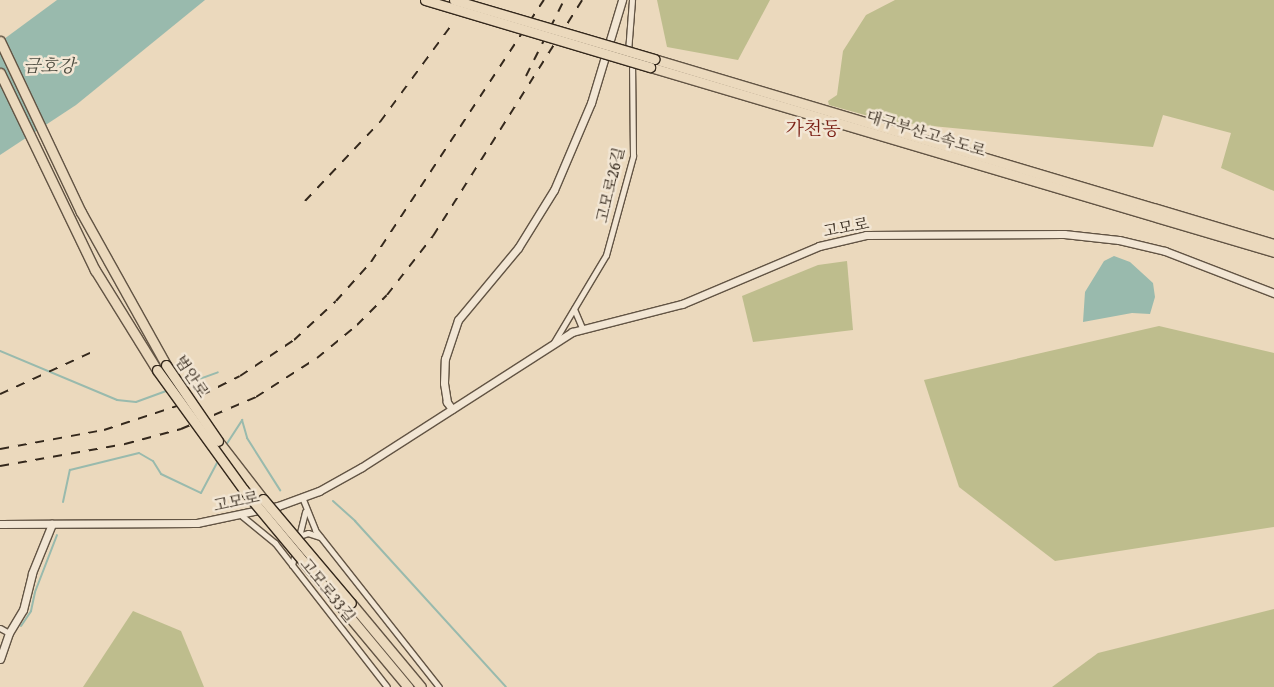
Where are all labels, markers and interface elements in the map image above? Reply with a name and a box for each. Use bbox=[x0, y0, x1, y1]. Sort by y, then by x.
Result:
water label: 금호강 bbox=[23, 55, 75, 77]
street label: 대구부산고속도로 bbox=[864, 106, 988, 160]
district label: 가천동 bbox=[785, 118, 841, 140]
street label: 고모로26길 bbox=[592, 145, 628, 225]
street label: 고모로 bbox=[821, 213, 871, 241]
street label: 범안로 bbox=[171, 351, 213, 401]
street label: 고모로 bbox=[211, 487, 261, 515]
street label: 고모로33길 bbox=[296, 554, 360, 626]

